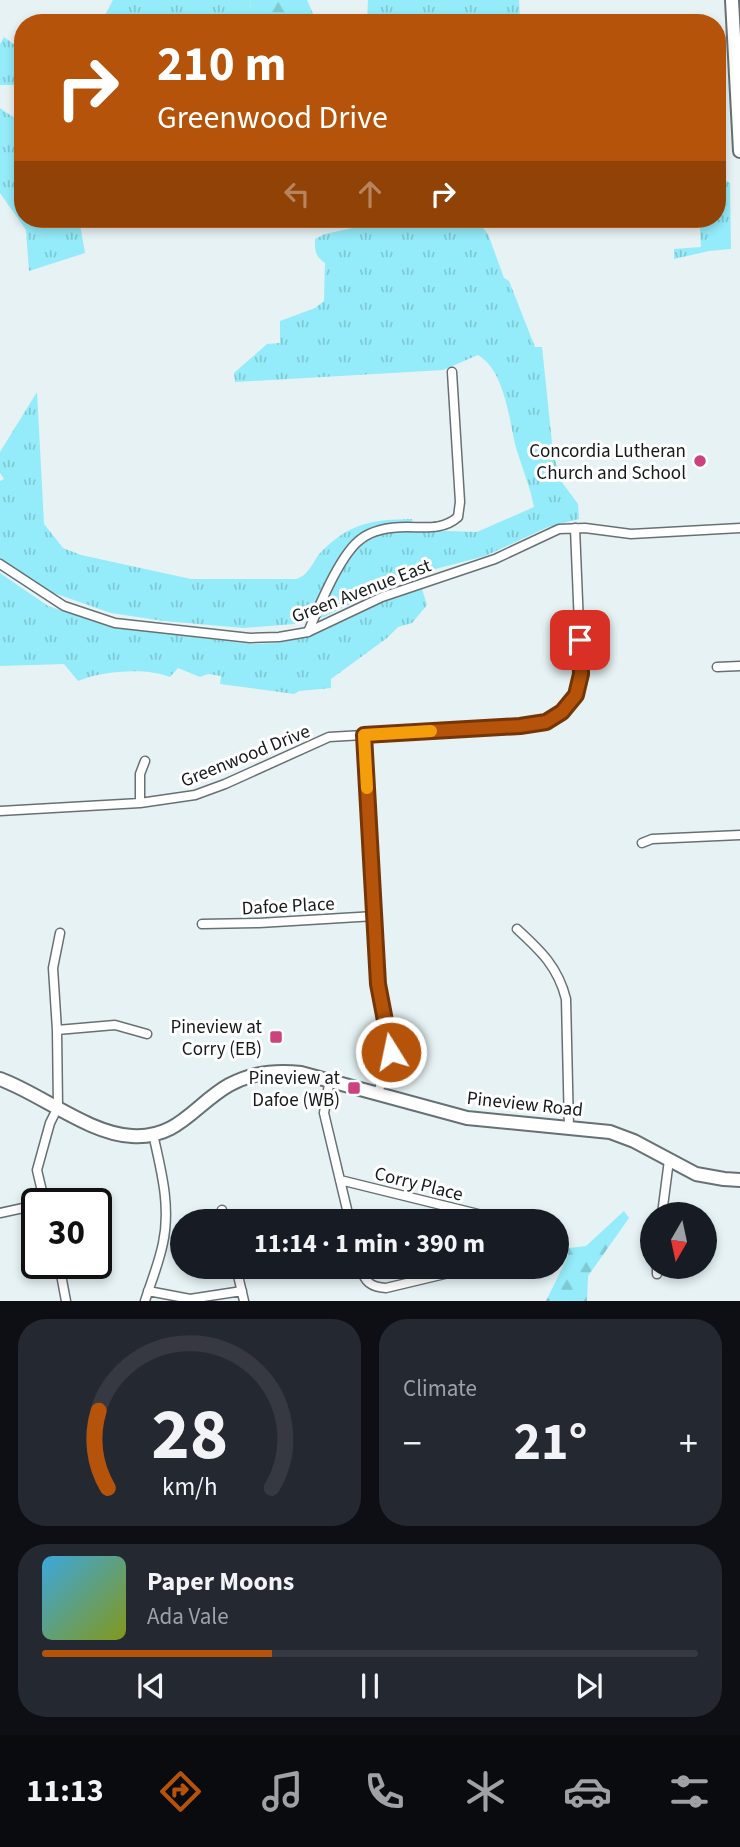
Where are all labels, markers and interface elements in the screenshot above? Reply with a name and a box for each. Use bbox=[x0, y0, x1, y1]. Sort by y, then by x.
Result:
text: 210 m bbox=[157, 30, 286, 100]
icon: right bbox=[42, 42, 133, 133]
text: Greenwood Drive bbox=[157, 95, 388, 141]
icon: left bbox=[278, 175, 316, 213]
icon: ahead bbox=[351, 175, 389, 213]
icon: right bbox=[424, 175, 462, 213]
place label: Concordia Lutheran Church and School bbox=[529, 438, 686, 487]
marker: Concordia Lutheran Church and School bbox=[692, 453, 708, 469]
street label: Green Avenue East bbox=[288, 552, 436, 630]
pin bbox=[550, 610, 610, 670]
icon: arrive bbox=[561, 621, 599, 659]
street label: Greenwood Drive bbox=[177, 718, 314, 795]
street label: Dafoe Place bbox=[241, 891, 335, 922]
place label: Pineview at Corry (EB) bbox=[170, 1014, 263, 1063]
position arrow bbox=[354, 1015, 428, 1089]
marker: Pineview at Corry (EB) bbox=[268, 1029, 284, 1045]
place label: Pineview at Dafoe (WB) bbox=[248, 1065, 341, 1114]
marker: Pineview at Dafoe (WB) bbox=[346, 1080, 362, 1096]
street label: Pineview Road bbox=[465, 1085, 584, 1124]
street label: Corry Place bbox=[372, 1160, 466, 1208]
speed limit sign: 30 bbox=[21, 1188, 112, 1279]
north arrow bbox=[640, 1202, 718, 1279]
map controls bbox=[640, 1202, 717, 1279]
text: 11:14 · 1 min · 390 m bbox=[254, 1225, 485, 1262]
text: Climate bbox=[403, 1372, 477, 1405]
text: 28 bbox=[151, 1384, 228, 1488]
text: 21° bbox=[514, 1406, 587, 1480]
text: − bbox=[403, 1417, 422, 1471]
text: + bbox=[679, 1417, 698, 1471]
text: km/h bbox=[162, 1469, 217, 1505]
text: Paper Moons bbox=[147, 1563, 294, 1600]
text: Ada Vale bbox=[147, 1600, 229, 1633]
icon: previous bbox=[132, 1667, 170, 1705]
icon: pause bbox=[351, 1667, 389, 1705]
icon: next bbox=[570, 1667, 608, 1705]
icon: directions bbox=[156, 1767, 205, 1816]
icon: music bbox=[258, 1767, 307, 1816]
icon: phone bbox=[360, 1767, 409, 1816]
icon: climate bbox=[461, 1767, 510, 1816]
icon: car bbox=[563, 1767, 612, 1816]
icon: filters bbox=[665, 1767, 714, 1816]
text: 11:13 bbox=[26, 1768, 104, 1814]

